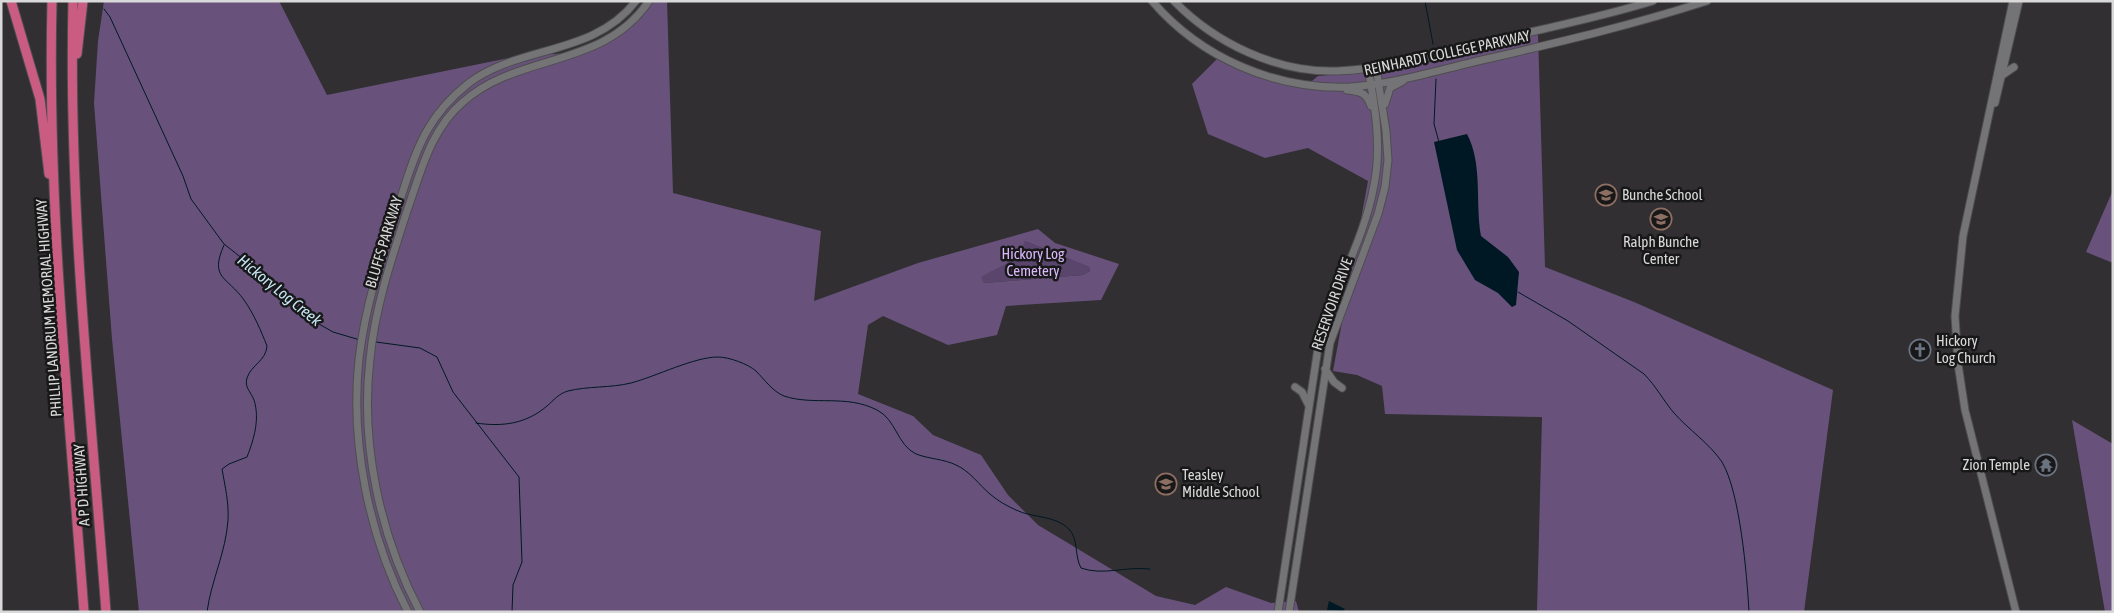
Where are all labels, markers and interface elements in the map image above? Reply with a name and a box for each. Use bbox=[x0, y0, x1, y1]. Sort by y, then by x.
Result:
street label: REINHARDT COLLEGE PARKWAY bbox=[1362, 27, 1532, 78]
school or university icon: Bunche School bbox=[1594, 183, 1618, 207]
place label: Bunche School bbox=[1622, 186, 1703, 203]
street label: BLUFFS PARKWAY bbox=[362, 194, 406, 290]
street label: PHILLIP LANDRUM MEMORIAL HIGHWAY bbox=[32, 198, 65, 418]
school or university icon: Ralph Bunche Center bbox=[1649, 207, 1673, 231]
place label: Ralph Bunche Center bbox=[1623, 233, 1699, 267]
park label: Hickory Log Cemetery bbox=[1001, 245, 1065, 279]
water label: Hickory Log Creek bbox=[234, 251, 326, 331]
street label: RESERVOIR DRIVE bbox=[1308, 255, 1356, 352]
place label: Hickory Log Church bbox=[1936, 332, 1996, 366]
church icon: Hickory Log Church bbox=[1908, 338, 1932, 362]
street label: A P D HIGHWAY bbox=[70, 443, 93, 527]
temple icon: Zion Temple bbox=[2034, 453, 2058, 477]
place label: Zion Temple bbox=[1962, 456, 2030, 473]
place label: Teasley Middle School bbox=[1182, 466, 1260, 500]
school or university icon: Teasley Middle School bbox=[1154, 472, 1178, 496]

